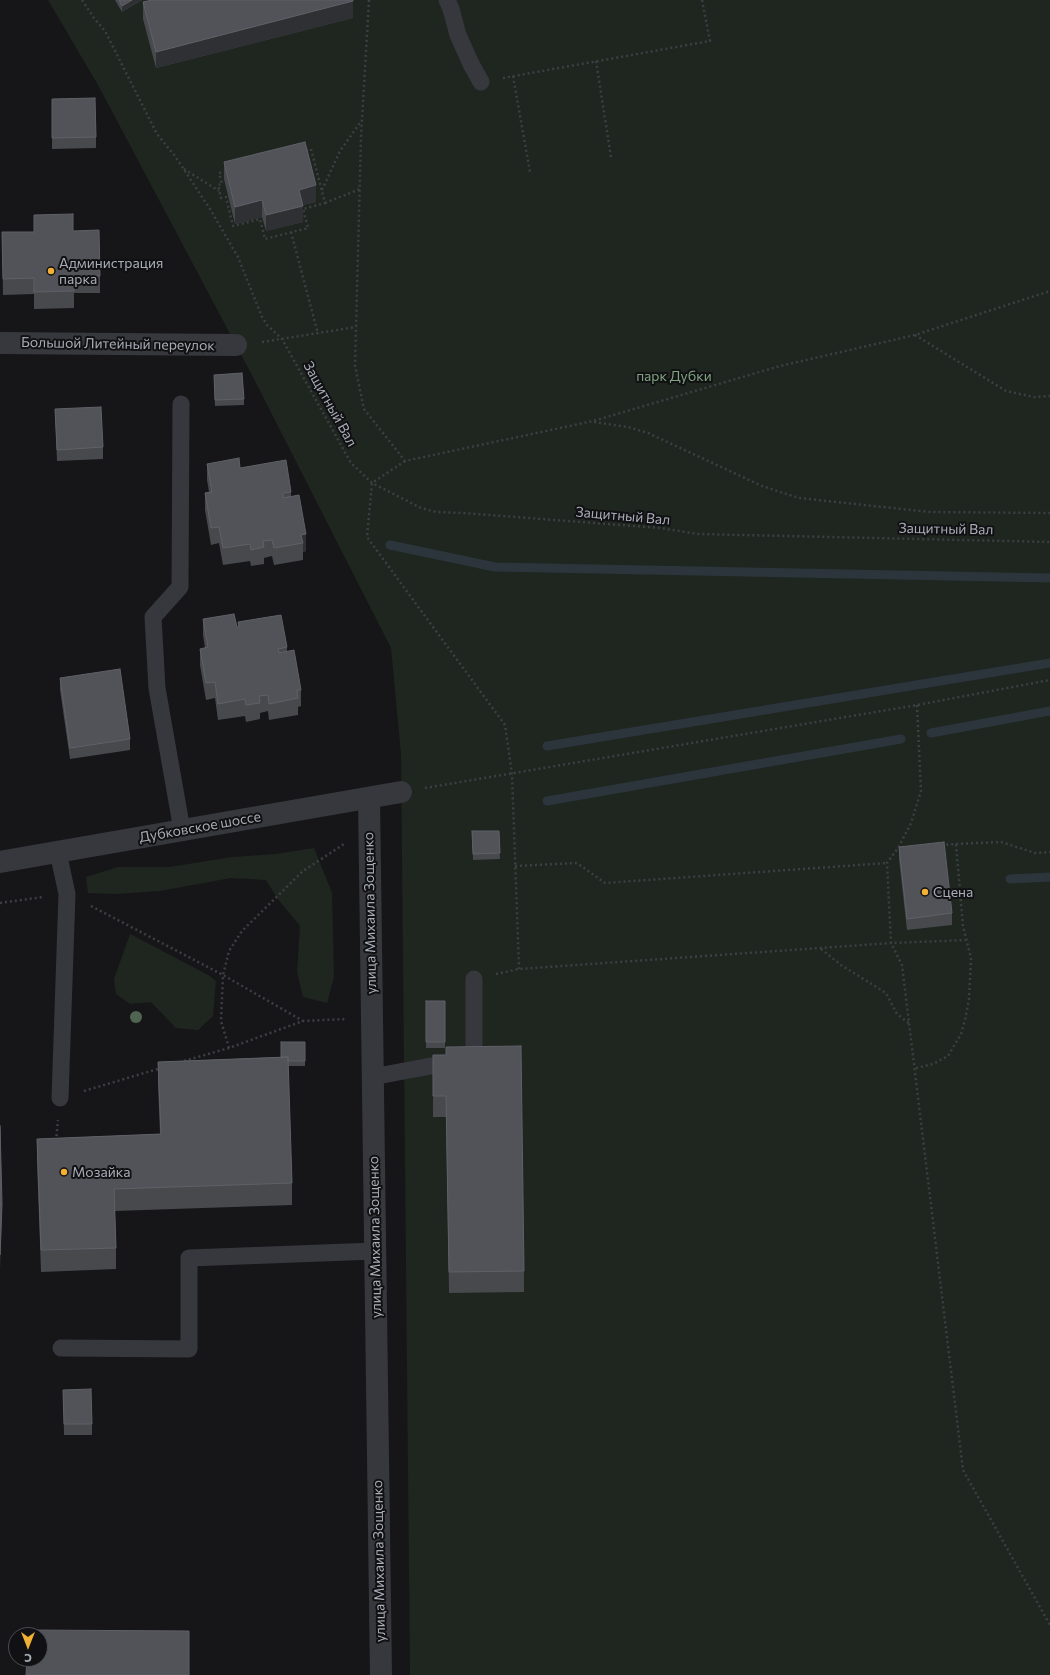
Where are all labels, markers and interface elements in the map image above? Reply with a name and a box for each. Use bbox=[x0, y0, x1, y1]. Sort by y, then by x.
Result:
place label: Администрация парка bbox=[59, 255, 163, 288]
marker: Администрация парка bbox=[46, 266, 56, 276]
street label: Большой Литейный переулок bbox=[21, 334, 215, 354]
street label: Защитный Вал bbox=[300, 358, 360, 450]
park label: парк Дубки bbox=[636, 368, 712, 384]
street label: Защитный Вал bbox=[575, 503, 671, 529]
street label: Защитный Вал bbox=[898, 520, 994, 538]
street label: Дубковское шоссе bbox=[138, 808, 262, 846]
street label: улица Михаила Зощенко bbox=[360, 832, 380, 994]
place label: Сцена bbox=[933, 884, 973, 900]
marker: Сцена bbox=[920, 887, 930, 897]
street label: улица Михаила Зощенко bbox=[365, 1156, 385, 1318]
place label: Мозайка bbox=[72, 1164, 131, 1180]
marker: Мозайка bbox=[59, 1167, 69, 1177]
street label: улица Михаила Зощенко bbox=[369, 1480, 389, 1642]
north arrow bbox=[8, 1627, 48, 1667]
text: С bbox=[24, 1652, 32, 1665]

